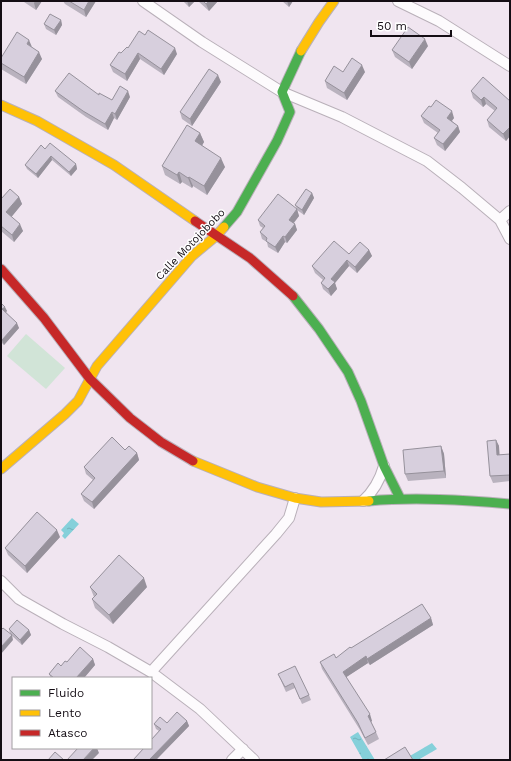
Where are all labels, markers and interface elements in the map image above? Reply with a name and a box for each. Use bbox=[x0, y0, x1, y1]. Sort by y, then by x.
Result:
scale bar bbox=[371, 12, 451, 38]
text: 50 m bbox=[377, 19, 407, 33]
street label: Calle Motojobobo bbox=[153, 206, 228, 283]
legend bbox=[12, 677, 152, 749]
text: Fluido bbox=[48, 686, 84, 700]
text: Lento bbox=[48, 706, 82, 720]
text: Atasco bbox=[48, 726, 88, 740]

